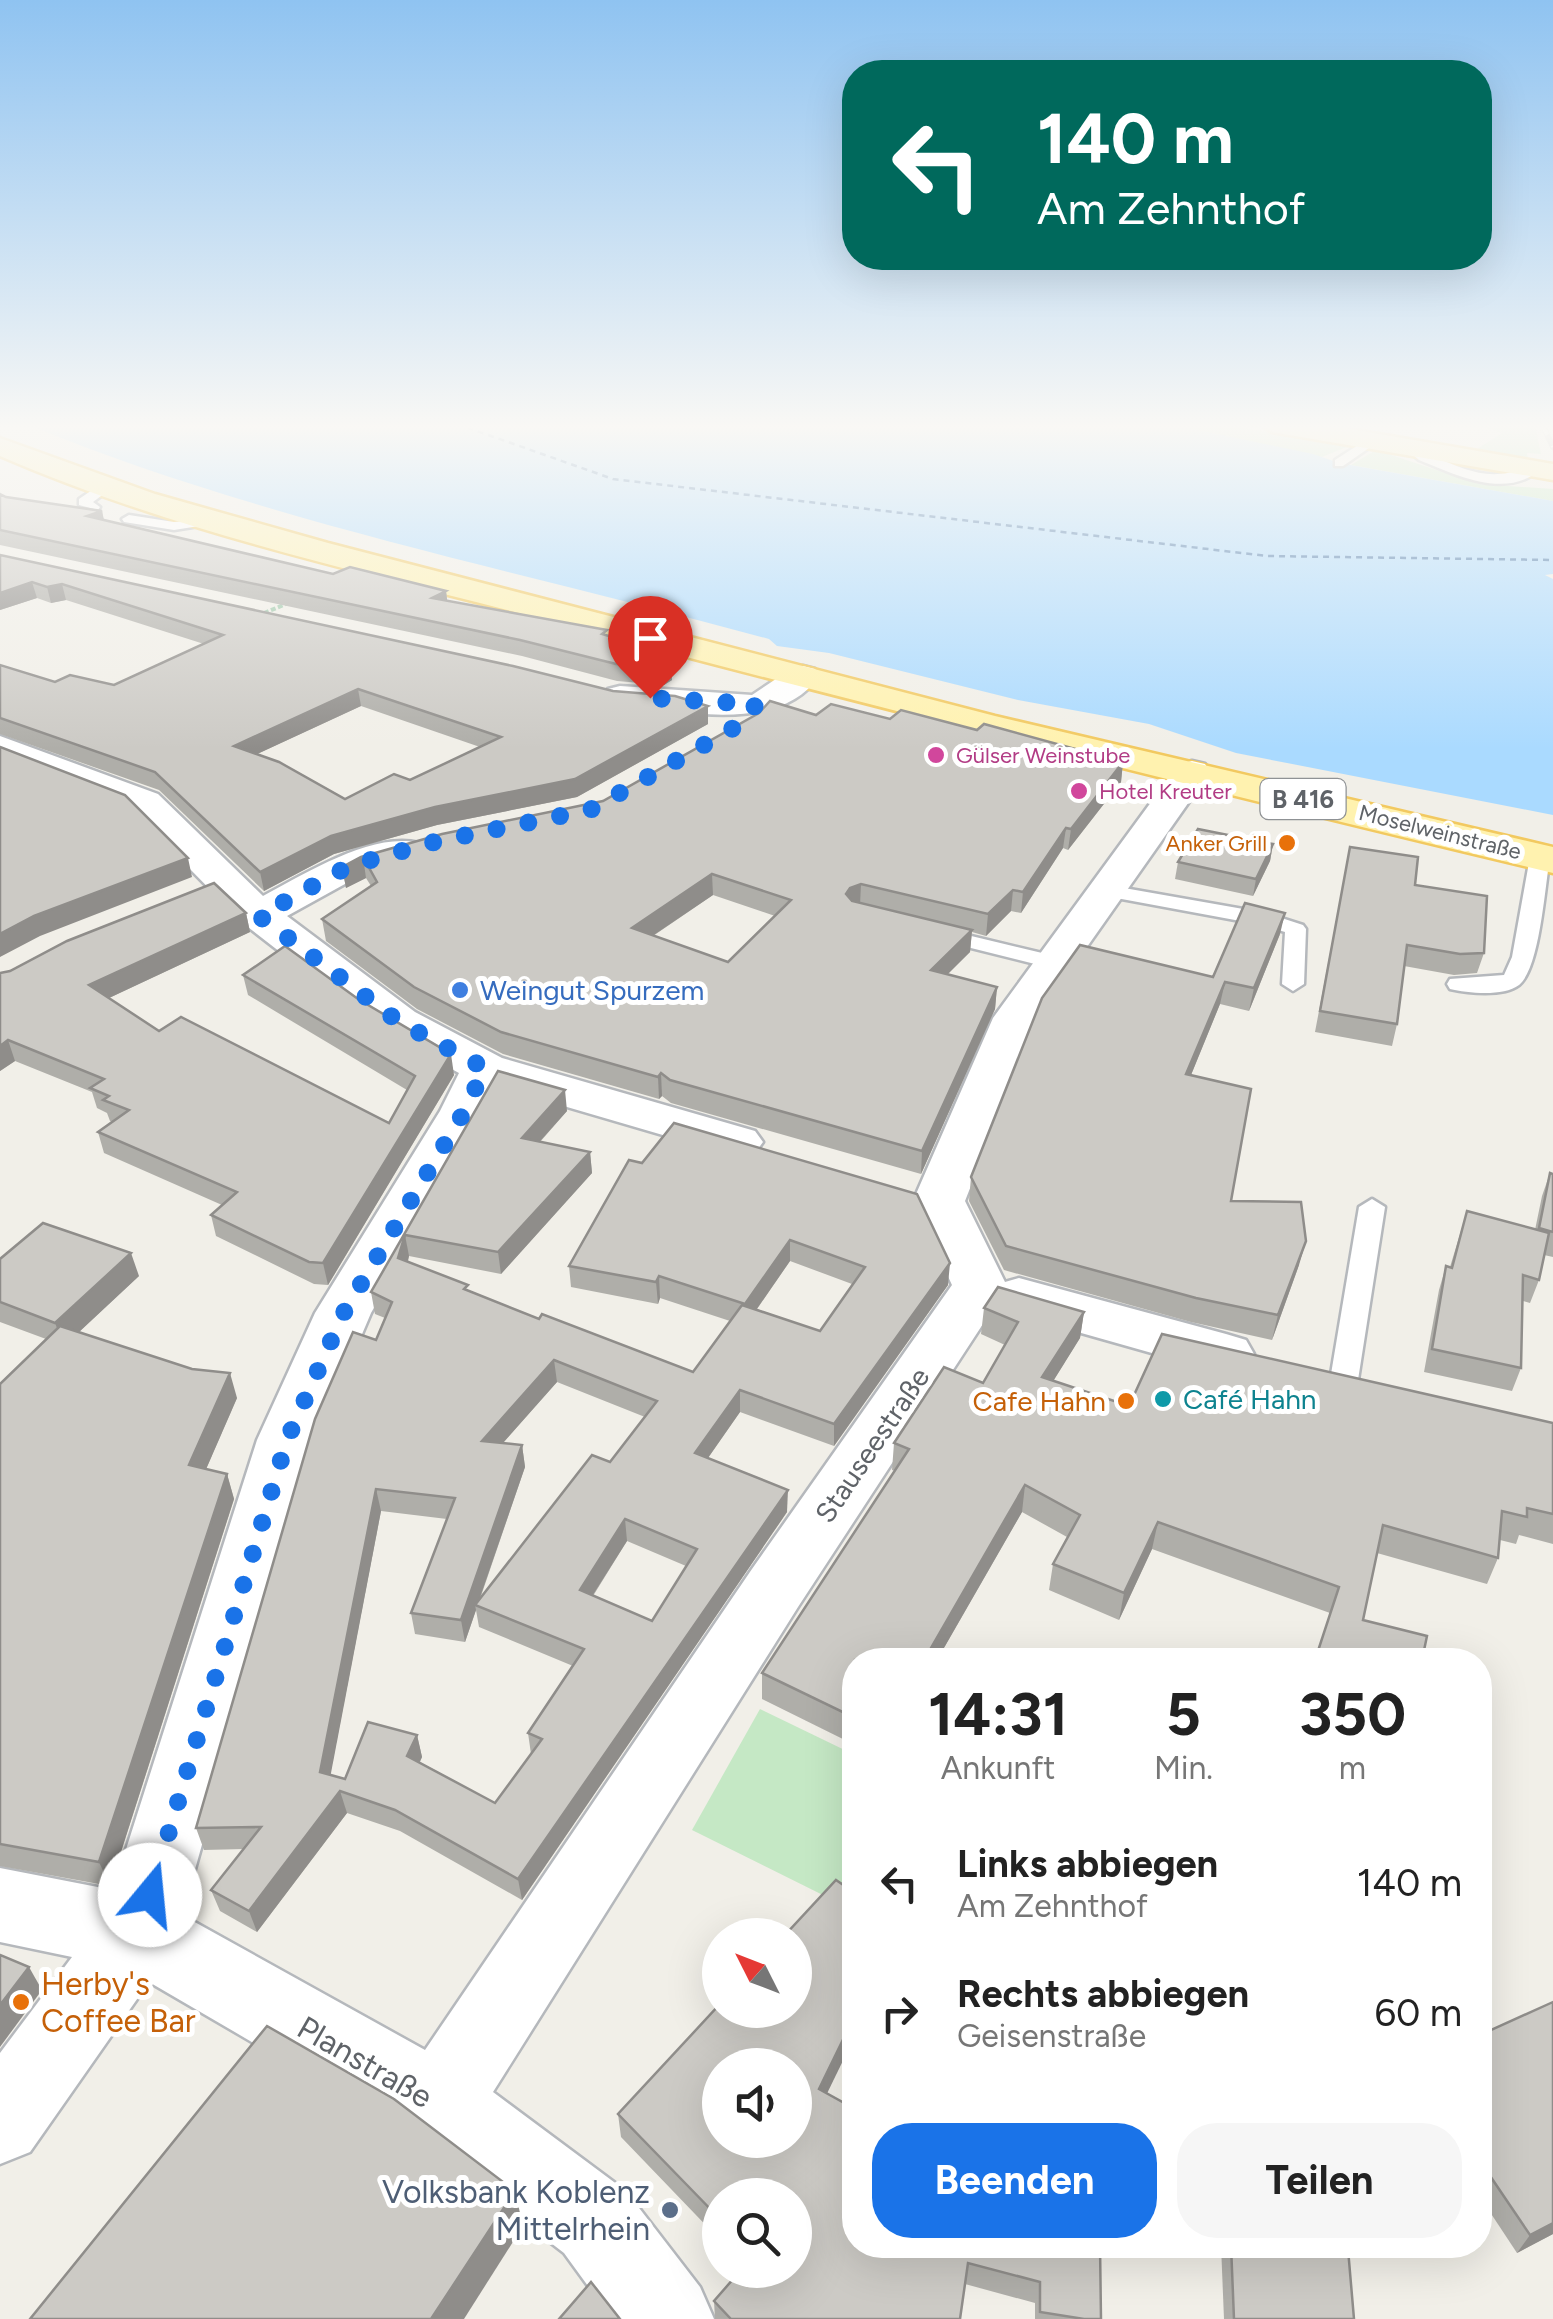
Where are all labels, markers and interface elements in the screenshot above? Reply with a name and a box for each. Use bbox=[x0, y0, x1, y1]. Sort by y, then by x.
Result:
text: 140 m bbox=[1037, 96, 1234, 181]
icon: left bbox=[872, 100, 1002, 230]
text: Am Zehnthof bbox=[1037, 181, 1305, 235]
pin bbox=[608, 596, 693, 699]
icon: arrive bbox=[623, 611, 678, 666]
place label: Gülser Weinstube bbox=[956, 742, 1130, 769]
marker: Gülser Weinstube bbox=[925, 744, 947, 766]
place label: Hotel Kreuter bbox=[1099, 778, 1232, 805]
road number: B 416 bbox=[1260, 779, 1346, 819]
marker: Hotel Kreuter bbox=[1068, 780, 1090, 802]
street label: Moselweinstraße bbox=[1356, 799, 1524, 865]
place label: Anker Grill bbox=[1166, 830, 1267, 857]
marker: Anker Grill bbox=[1276, 832, 1298, 854]
place label: Weingut Spurzem bbox=[480, 973, 704, 1007]
marker: Weingut Spurzem bbox=[449, 979, 471, 1001]
street label: Stauseestraße bbox=[808, 1361, 936, 1529]
place label: Café Hahn bbox=[1183, 1382, 1317, 1416]
place label: Cafe Hahn bbox=[973, 1384, 1106, 1418]
marker: Café Hahn bbox=[1152, 1388, 1174, 1410]
marker: Cafe Hahn bbox=[1115, 1390, 1137, 1412]
text: 14:31 bbox=[928, 1678, 1068, 1750]
text: 5 bbox=[1166, 1678, 1201, 1750]
text: 350 bbox=[1299, 1678, 1406, 1750]
text: Ankunft bbox=[941, 1749, 1055, 1787]
text: Min. bbox=[1154, 1749, 1213, 1787]
text: m bbox=[1339, 1749, 1366, 1787]
text: Links abbiegen bbox=[957, 1841, 1218, 1887]
position arrow bbox=[98, 1843, 202, 1947]
icon: left bbox=[872, 1856, 927, 1911]
text: 140 m bbox=[1357, 1860, 1462, 1906]
text: Am Zehnthof bbox=[957, 1887, 1148, 1925]
north arrow bbox=[702, 1918, 812, 2028]
map controls bbox=[702, 1918, 812, 2288]
place label: Herby's Coffee Bar bbox=[41, 1965, 196, 2040]
text: Rechts abbiegen bbox=[957, 1971, 1249, 2017]
icon: right bbox=[872, 1986, 927, 2041]
text: 60 m bbox=[1374, 1990, 1462, 2036]
marker: Herby's Coffee Bar bbox=[10, 1991, 32, 2013]
street label: Planstraße bbox=[291, 2008, 439, 2116]
text: Geisenstraße bbox=[957, 2017, 1146, 2055]
button: sound bbox=[702, 2048, 812, 2158]
button: Beenden bbox=[872, 2123, 1157, 2238]
button: Teilen bbox=[1177, 2123, 1462, 2238]
place label: Volksbank Koblenz Mittelrhein bbox=[382, 2173, 650, 2248]
button: search bbox=[702, 2178, 812, 2288]
marker: Volksbank Koblenz Mittelrhein bbox=[659, 2199, 681, 2221]

